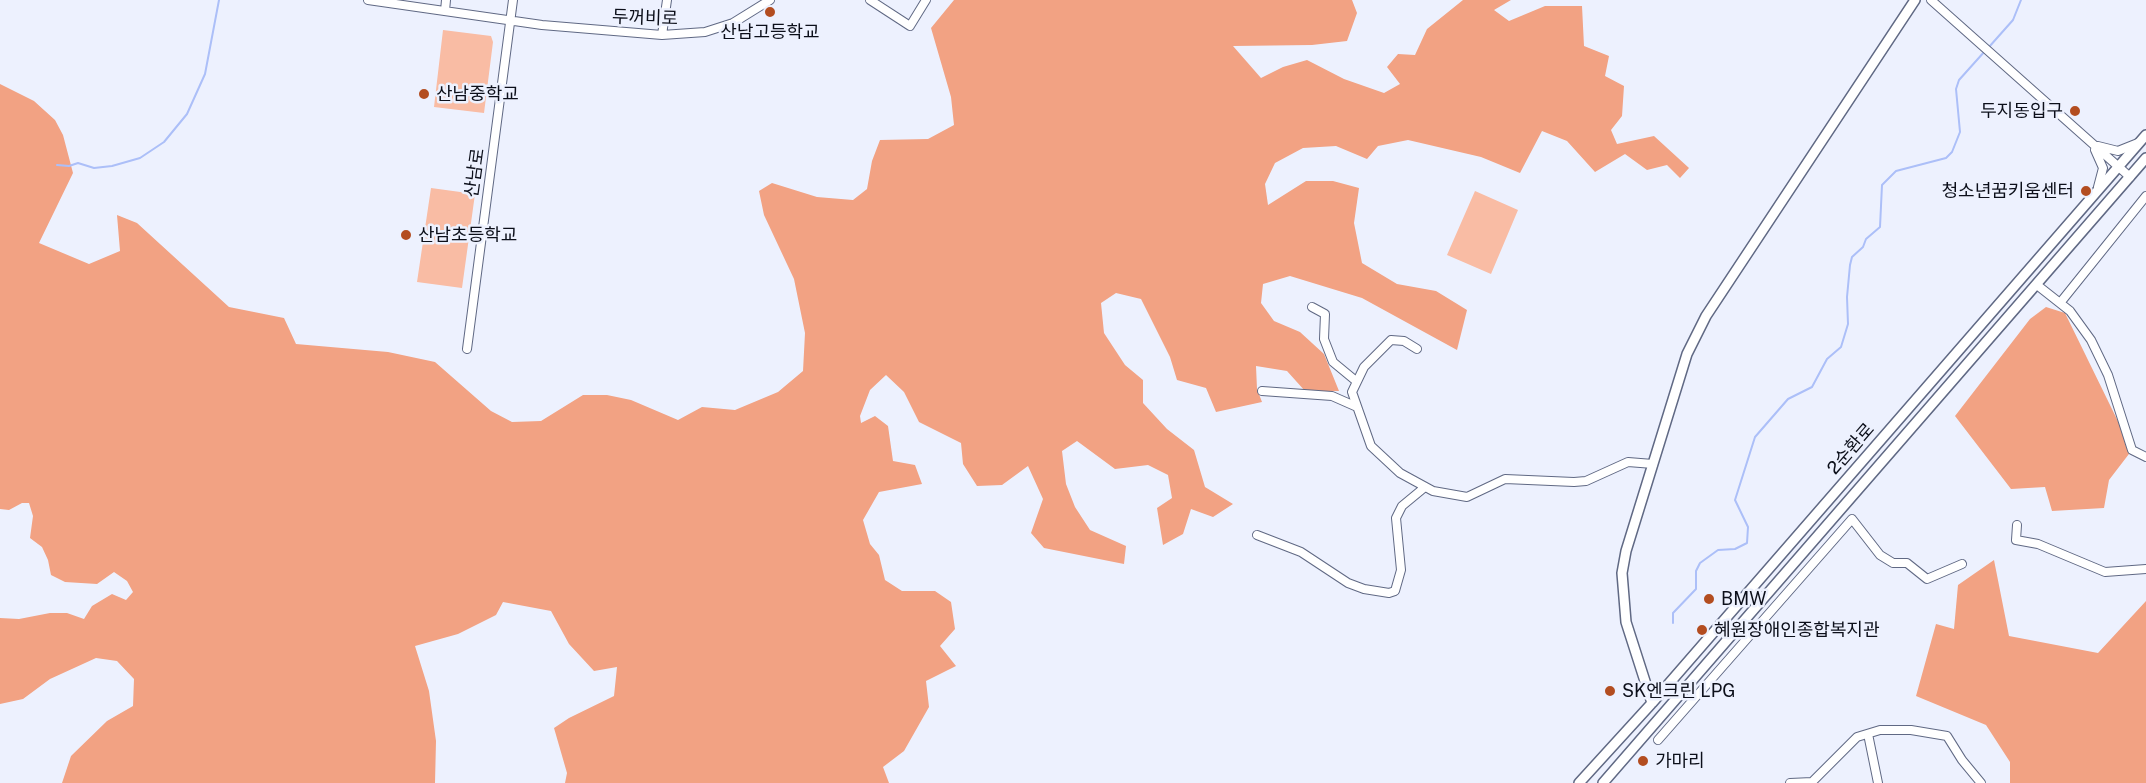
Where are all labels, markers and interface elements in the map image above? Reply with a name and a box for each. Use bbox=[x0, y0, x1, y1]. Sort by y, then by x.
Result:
marker: 산남고등학교 bbox=[763, 5, 777, 19]
street label: 두꺼비로 bbox=[612, 6, 678, 30]
place label: 산남고등학교 bbox=[720, 21, 820, 43]
place label: 산남중학교 bbox=[436, 83, 519, 105]
marker: 산남중학교 bbox=[417, 87, 431, 101]
place label: 두지동입구 bbox=[1980, 100, 2063, 122]
marker: 두지동입구 bbox=[2068, 104, 2082, 118]
street label: 산남로 bbox=[461, 147, 489, 199]
place label: 청소년꿈키움센터 bbox=[1942, 180, 2074, 202]
marker: 청소년꿈키움센터 bbox=[2079, 184, 2093, 198]
place label: 산남초등학교 bbox=[418, 224, 517, 246]
marker: 산남초등학교 bbox=[399, 228, 413, 242]
street label: 2순환로 bbox=[1823, 419, 1879, 479]
place label: BMW bbox=[1721, 588, 1766, 610]
marker: BMW bbox=[1702, 592, 1716, 606]
place label: 혜원장애인종합복지관 bbox=[1714, 619, 1880, 641]
marker: 혜원장애인종합복지관 bbox=[1695, 623, 1709, 637]
place label: SK엔크린 LPG bbox=[1622, 680, 1735, 702]
marker: SK엔크린 LPG bbox=[1603, 684, 1617, 698]
place label: 가마리 bbox=[1655, 750, 1705, 772]
marker: 가마리 bbox=[1636, 754, 1650, 768]

